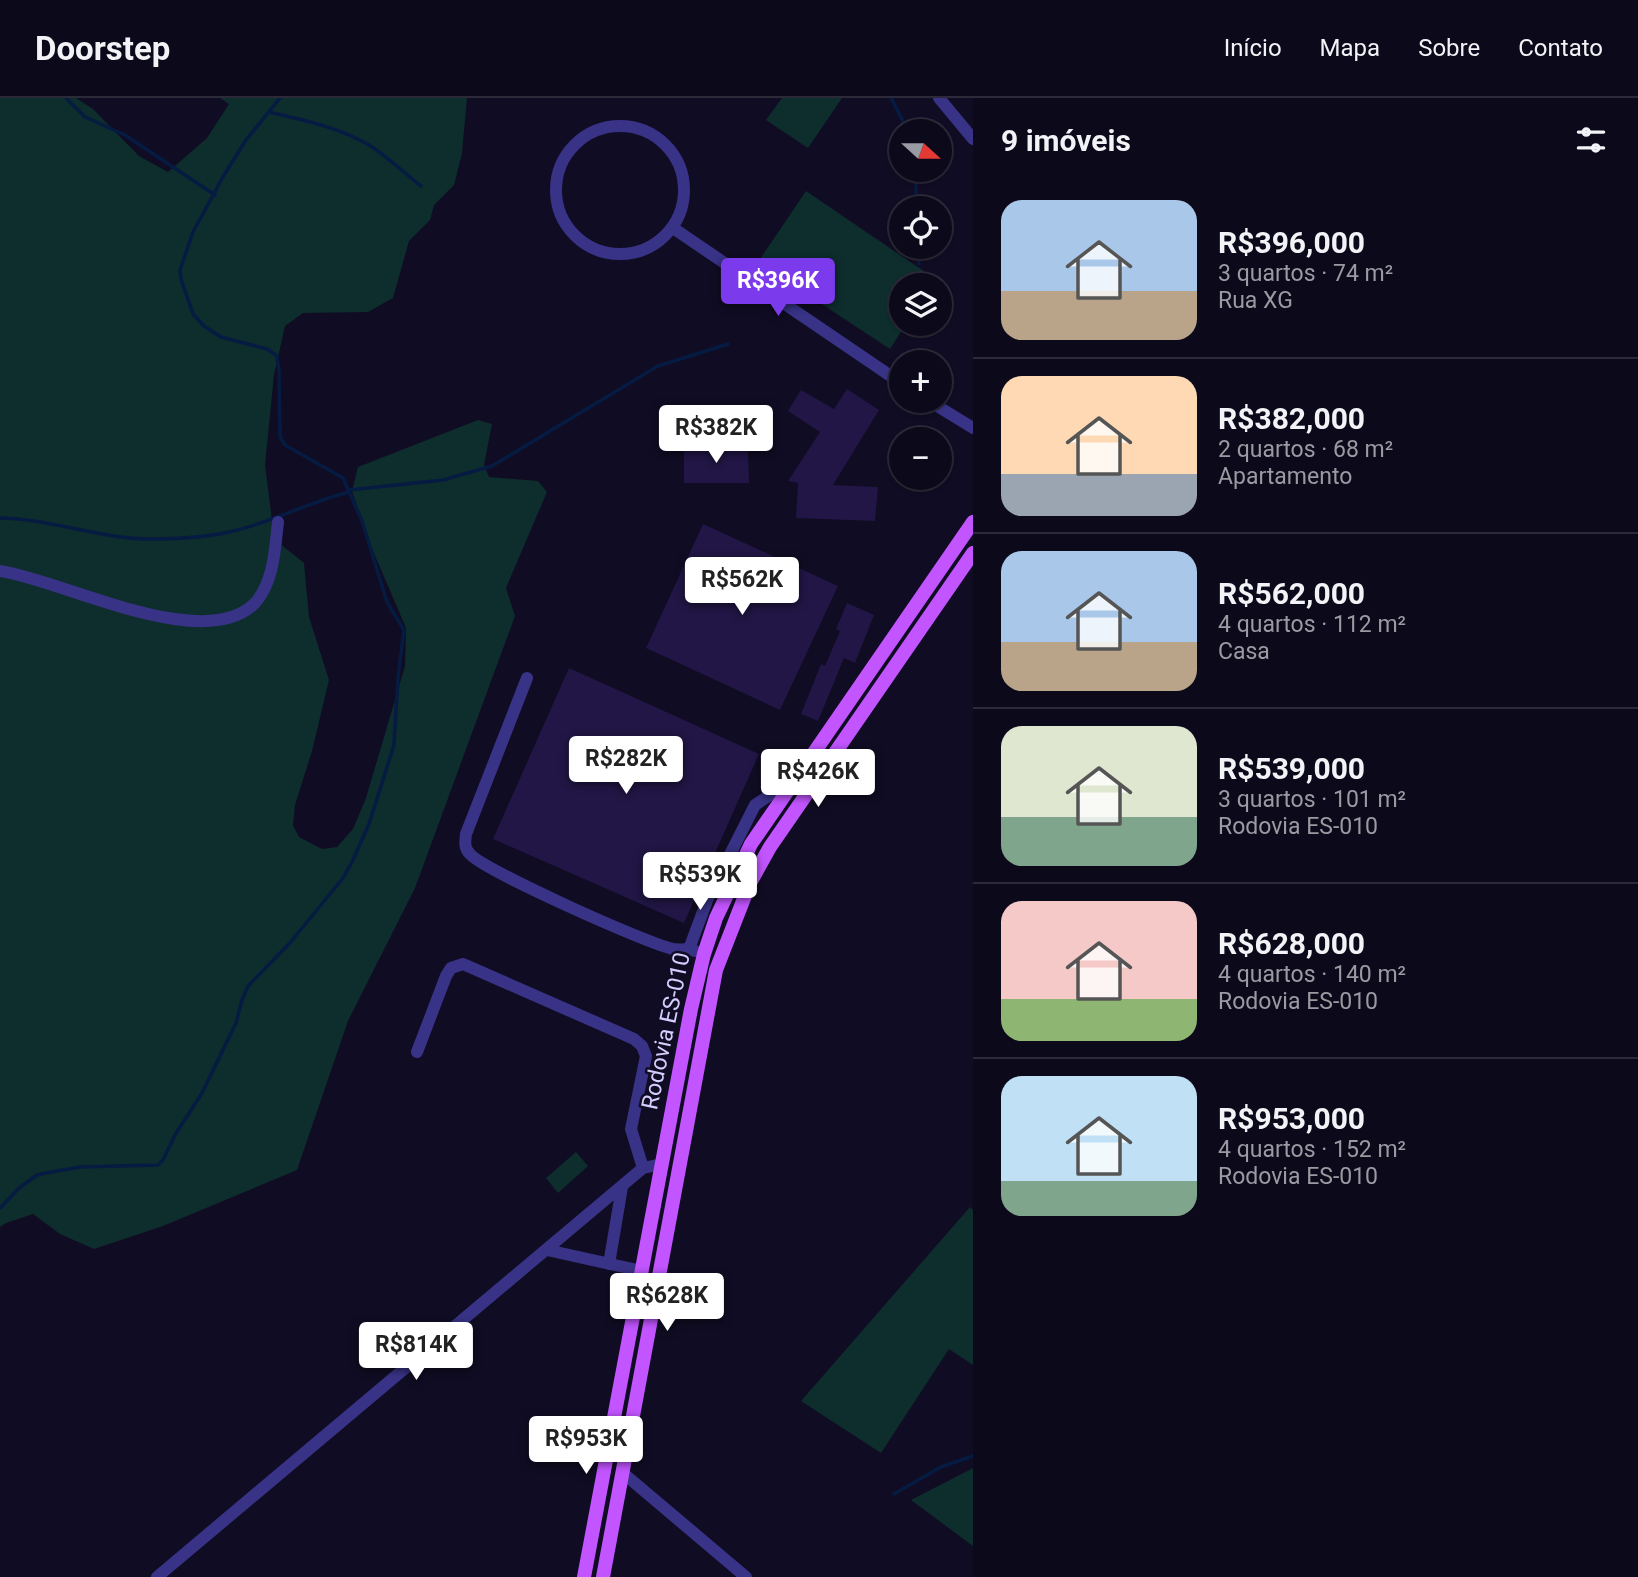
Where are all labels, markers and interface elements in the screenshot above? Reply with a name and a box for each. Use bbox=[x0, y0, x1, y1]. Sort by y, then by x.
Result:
text: Doorstep bbox=[35, 29, 170, 68]
text: Início bbox=[1224, 34, 1282, 62]
text: Mapa bbox=[1320, 34, 1380, 62]
text: Sobre bbox=[1418, 34, 1480, 62]
text: Contato bbox=[1518, 34, 1603, 62]
north arrow bbox=[889, 119, 952, 182]
map controls bbox=[889, 119, 952, 490]
icon: filters bbox=[1572, 121, 1610, 159]
text: 9 imóveis bbox=[1001, 123, 1131, 158]
button: locate bbox=[889, 196, 952, 259]
text: R$396,000 bbox=[1218, 225, 1365, 260]
icon: home bbox=[1057, 228, 1141, 312]
pin: R$396K bbox=[721, 258, 835, 318]
text: 3 quartos · 74 m² bbox=[1218, 260, 1393, 287]
text: R$396K bbox=[737, 267, 819, 294]
button: layers bbox=[889, 273, 952, 336]
text: Rua XG bbox=[1218, 287, 1293, 314]
button: + bbox=[889, 350, 952, 413]
text: R$382,000 bbox=[1218, 401, 1365, 436]
icon: home bbox=[1057, 404, 1141, 488]
pin: R$382K bbox=[659, 406, 773, 465]
text: R$382K bbox=[675, 414, 757, 441]
button: − bbox=[889, 427, 952, 490]
text: 2 quartos · 68 m² bbox=[1218, 436, 1393, 463]
text: Apartamento bbox=[1218, 463, 1352, 490]
pin: R$562K bbox=[685, 558, 799, 617]
text: R$562K bbox=[701, 566, 783, 593]
text: R$562,000 bbox=[1218, 576, 1365, 611]
icon: home bbox=[1057, 579, 1141, 663]
text: 4 quartos · 112 m² bbox=[1218, 611, 1406, 638]
text: Casa bbox=[1218, 638, 1270, 665]
pin: R$282K bbox=[569, 736, 683, 796]
text: R$282K bbox=[585, 745, 667, 772]
pin: R$426K bbox=[761, 750, 875, 809]
text: R$539,000 bbox=[1218, 751, 1365, 786]
icon: home bbox=[1057, 754, 1141, 838]
text: R$426K bbox=[777, 758, 859, 785]
text: 3 quartos · 101 m² bbox=[1218, 786, 1406, 813]
text: Rodovia ES-010 bbox=[1218, 813, 1378, 840]
pin: R$539K bbox=[643, 852, 757, 912]
text: R$539K bbox=[659, 861, 741, 888]
text: R$628,000 bbox=[1218, 926, 1365, 961]
icon: home bbox=[1057, 929, 1141, 1013]
street label: Rodovia ES-010 bbox=[636, 950, 696, 1112]
text: 4 quartos · 140 m² bbox=[1218, 961, 1406, 988]
text: Rodovia ES-010 bbox=[1218, 988, 1378, 1015]
text: R$953,000 bbox=[1218, 1101, 1365, 1136]
icon: home bbox=[1057, 1104, 1141, 1188]
text: 4 quartos · 152 m² bbox=[1218, 1136, 1406, 1163]
text: Rodovia ES-010 bbox=[1218, 1163, 1378, 1190]
pin: R$628K bbox=[610, 1274, 724, 1333]
text: R$628K bbox=[626, 1282, 708, 1309]
pin: R$814K bbox=[359, 1322, 473, 1382]
text: R$814K bbox=[375, 1331, 457, 1358]
pin: R$953K bbox=[529, 1416, 643, 1476]
text: R$953K bbox=[545, 1425, 627, 1452]

